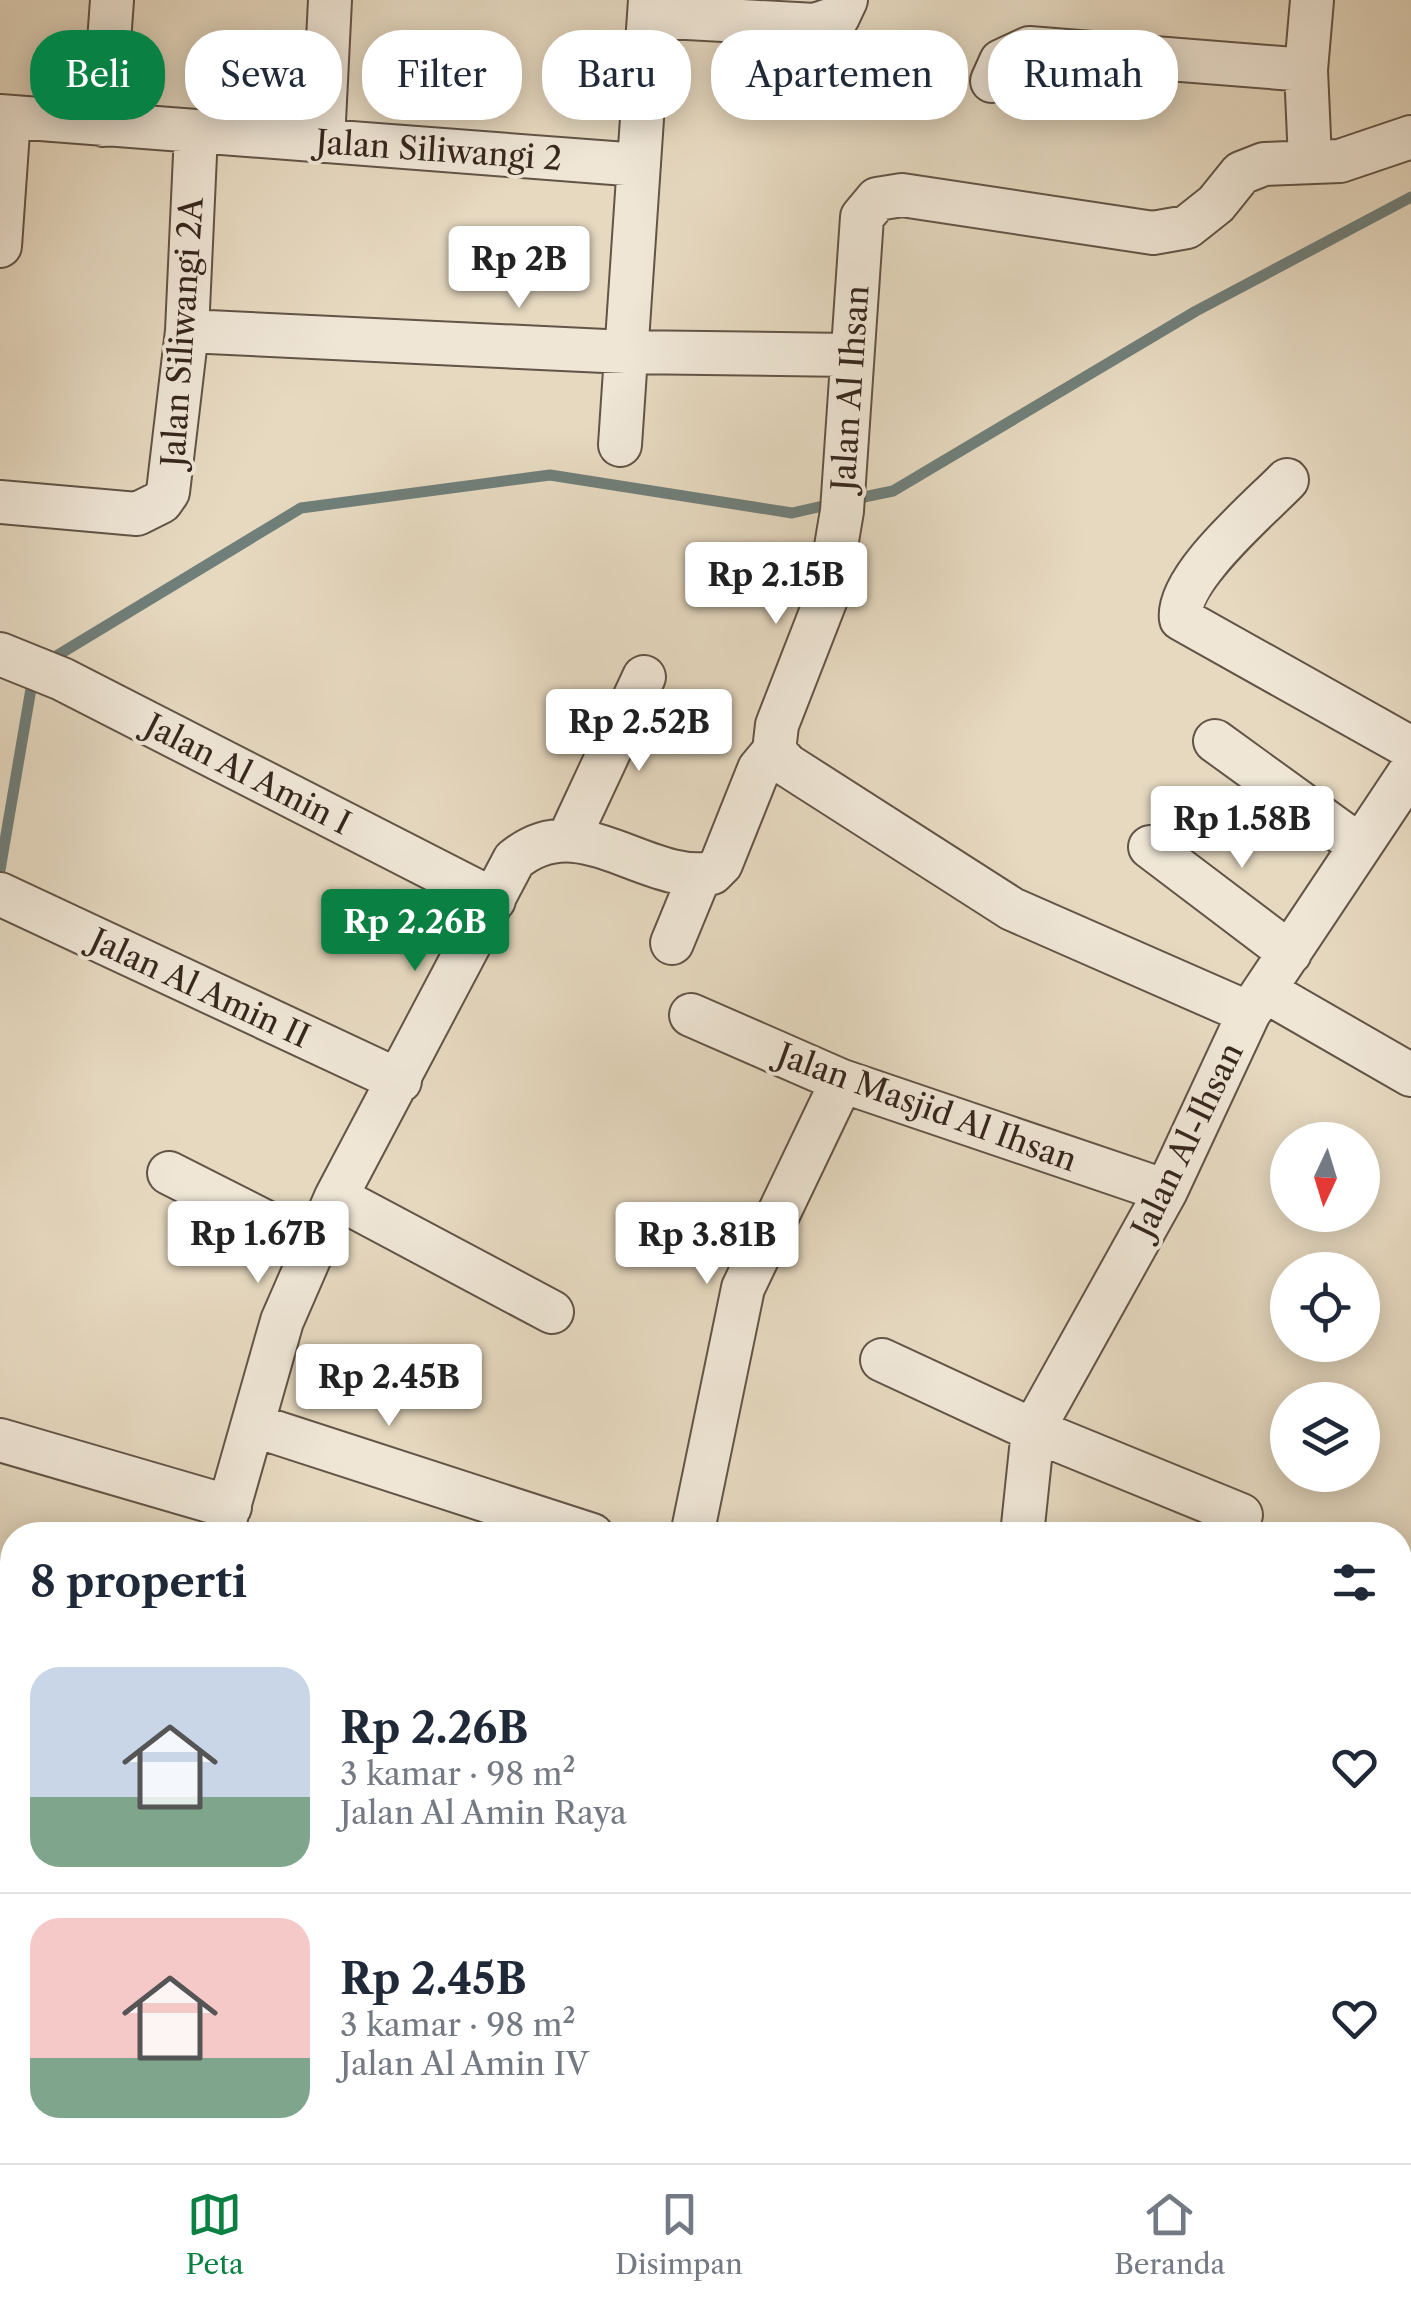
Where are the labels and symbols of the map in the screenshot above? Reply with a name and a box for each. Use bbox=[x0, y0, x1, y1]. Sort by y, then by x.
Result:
street label: Jalan Siliwangi 2 bbox=[310, 122, 563, 178]
street label: Jalan Siliwangi 2A bbox=[153, 195, 211, 473]
pin: Rp 2B bbox=[449, 226, 589, 311]
street label: Jalan Al Ihsan bbox=[823, 284, 877, 497]
pin: Rp 2.15B bbox=[673, 542, 879, 627]
pin: Rp 2.52B bbox=[536, 689, 742, 774]
street label: Jalan Al Amin I bbox=[134, 703, 357, 843]
pin: Rp 1.58B bbox=[1139, 786, 1345, 871]
pin: Rp 2.26B bbox=[312, 889, 518, 974]
street label: Jalan Al Amin II bbox=[79, 918, 316, 1056]
street label: Jalan Masjid Al Ihsan bbox=[767, 1033, 1082, 1179]
street label: Jalan Al-Ihsan bbox=[1121, 1036, 1251, 1248]
north arrow bbox=[1270, 1122, 1380, 1232]
pin: Rp 1.67B bbox=[155, 1201, 361, 1286]
pin: Rp 3.81B bbox=[604, 1202, 810, 1287]
pin: Rp 2.45B bbox=[286, 1344, 492, 1429]

